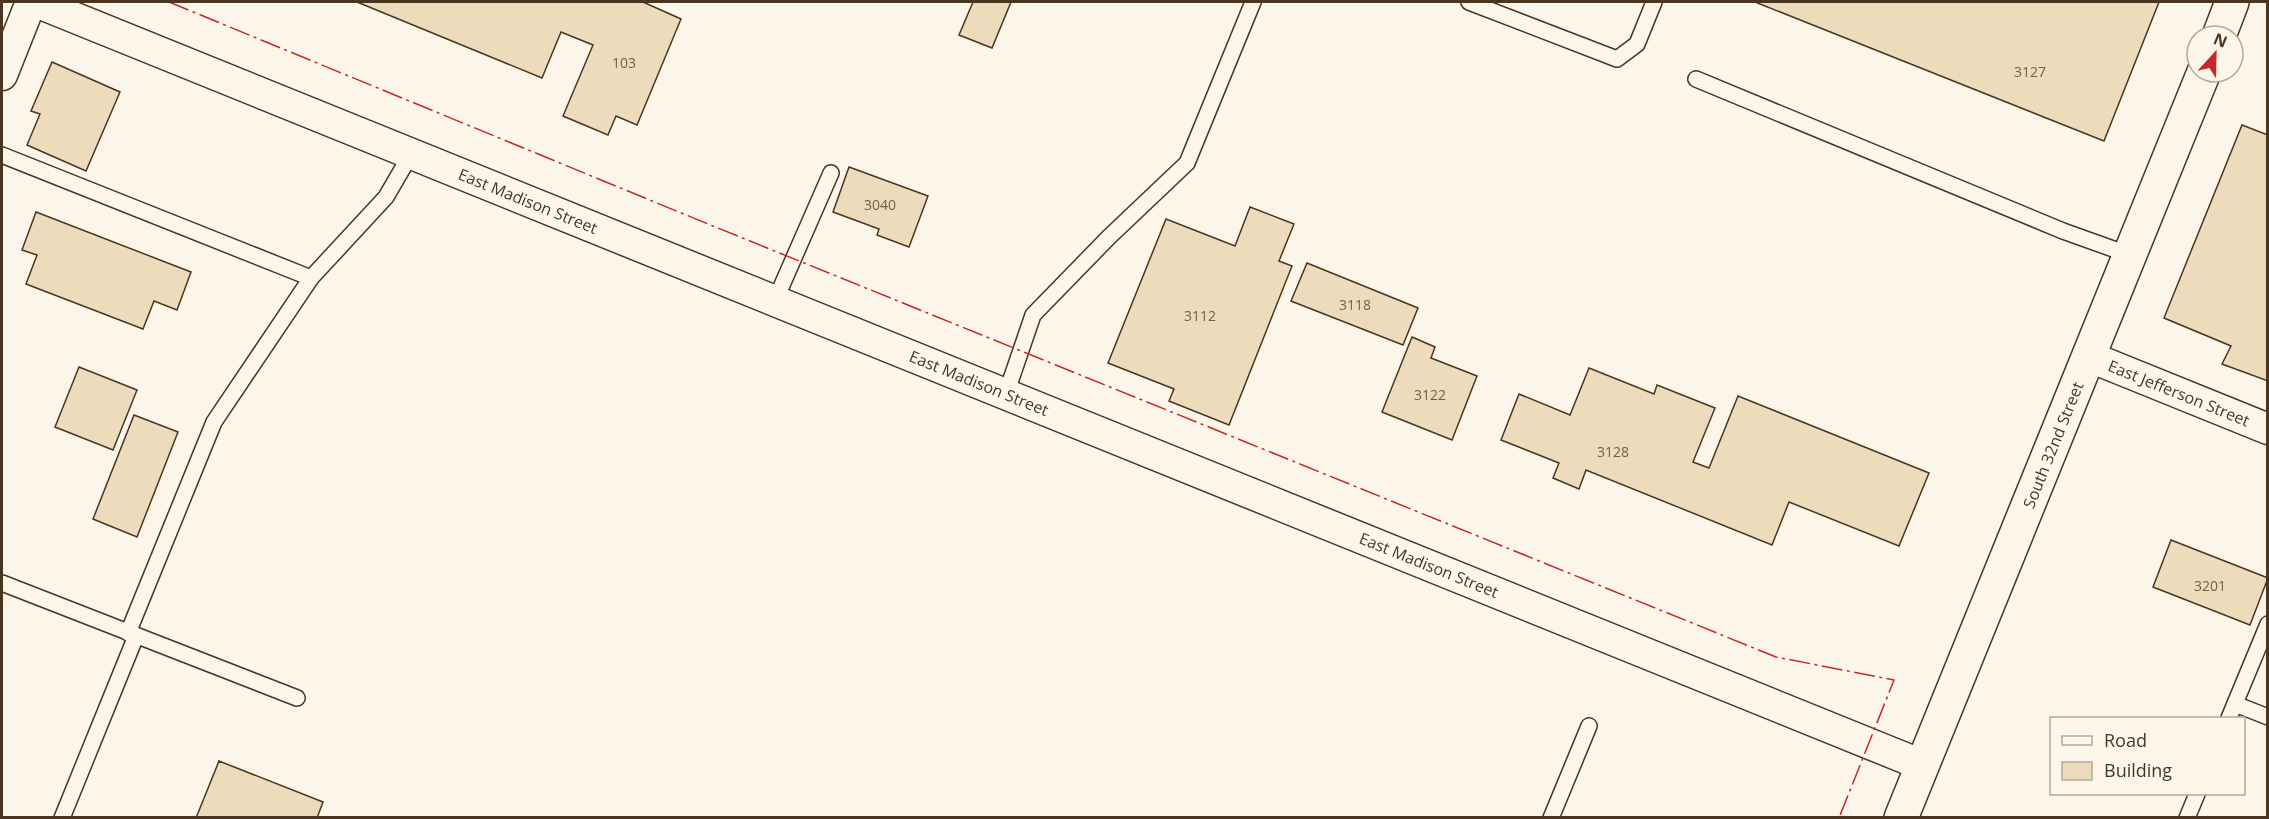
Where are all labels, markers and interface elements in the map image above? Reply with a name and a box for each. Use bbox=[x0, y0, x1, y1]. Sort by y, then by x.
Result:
north arrow bbox=[2185, 24, 2245, 84]
text: N bbox=[2210, 27, 2231, 53]
house number: 103 bbox=[612, 53, 636, 72]
house number: 3127 bbox=[2014, 62, 2046, 81]
street label: East Madison Street bbox=[455, 163, 601, 239]
house number: 3040 bbox=[864, 195, 896, 214]
house number: 3118 bbox=[1339, 295, 1371, 314]
house number: 3112 bbox=[1184, 306, 1216, 325]
street label: East Madison Street bbox=[906, 345, 1052, 421]
street label: East Jefferson Street bbox=[2105, 355, 2253, 432]
street label: South 32nd Street bbox=[2018, 378, 2089, 512]
house number: 3122 bbox=[1414, 385, 1446, 404]
house number: 3128 bbox=[1597, 442, 1629, 461]
street label: East Madison Street bbox=[1356, 527, 1502, 603]
house number: 3201 bbox=[2194, 576, 2226, 595]
legend bbox=[2050, 717, 2245, 795]
text: Road bbox=[2104, 728, 2147, 752]
text: Building bbox=[2104, 758, 2172, 782]

